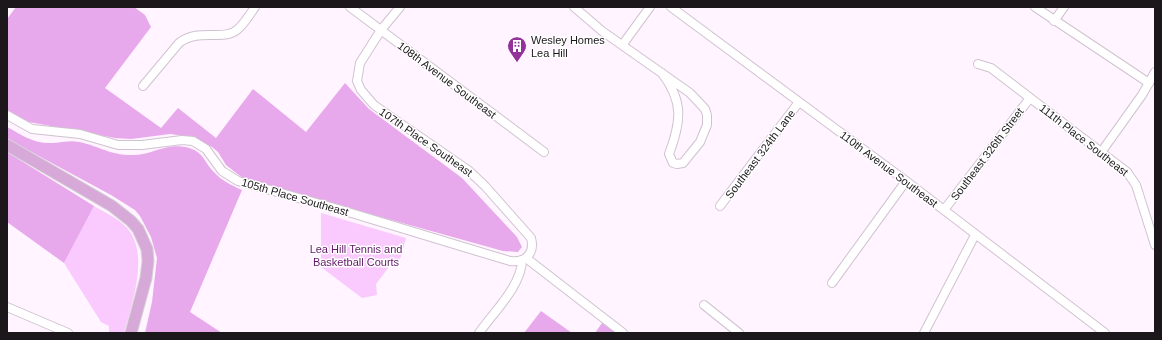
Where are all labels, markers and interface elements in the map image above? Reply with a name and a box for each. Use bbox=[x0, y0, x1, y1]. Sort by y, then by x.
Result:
place label: Wesley Homes Lea Hill bbox=[531, 34, 605, 59]
building icon: Wesley Homes Lea Hill bbox=[506, 35, 528, 63]
street label: 108th Avenue Southeast bbox=[396, 39, 498, 121]
street label: 111th Place Southeast bbox=[1037, 102, 1131, 178]
street label: 107th Place Southeast bbox=[377, 105, 475, 179]
street label: Southeast 326th Street bbox=[948, 105, 1026, 203]
street label: Southeast 324th Lane bbox=[723, 107, 797, 201]
street label: 110th Avenue Southeast bbox=[838, 128, 940, 210]
street label: 105th Place Southeast bbox=[240, 176, 350, 218]
park label: Lea Hill Tennis and Basketball Courts bbox=[310, 243, 402, 268]

